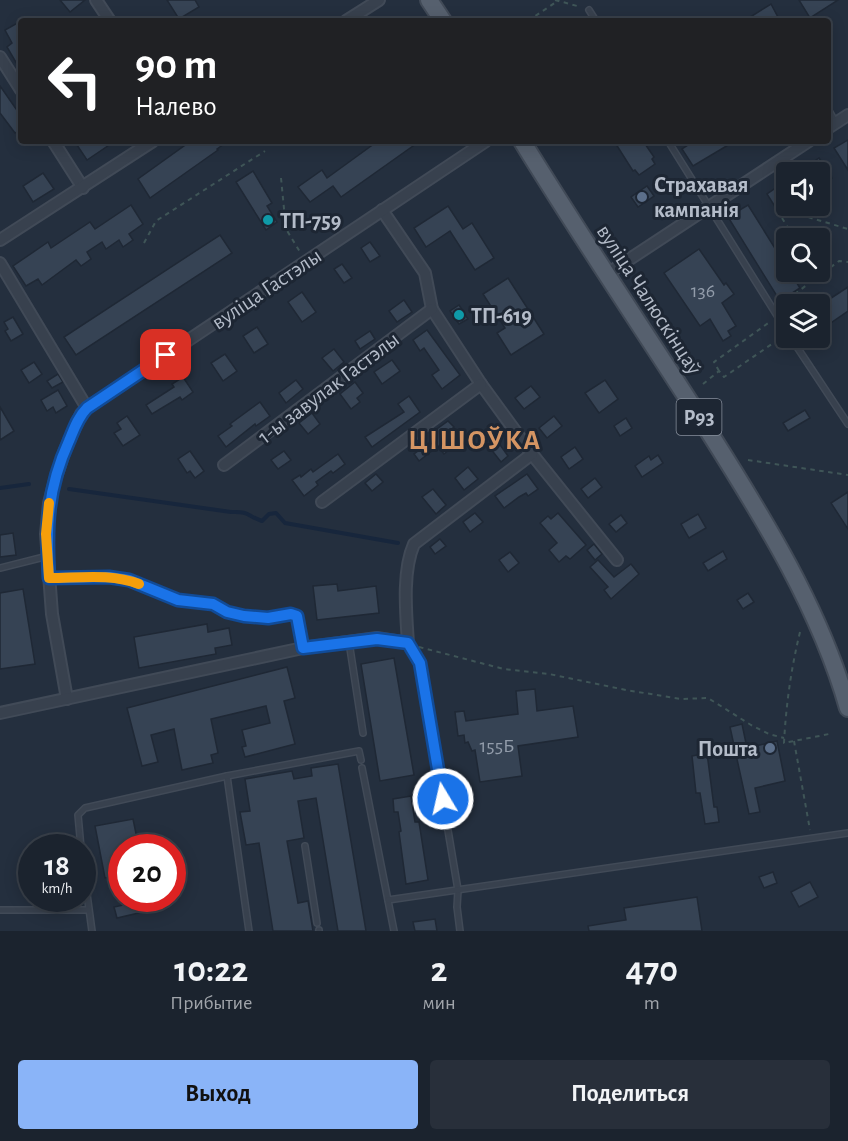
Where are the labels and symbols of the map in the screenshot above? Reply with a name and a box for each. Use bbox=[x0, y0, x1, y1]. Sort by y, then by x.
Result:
place label: Страхавая кампанія bbox=[654, 174, 748, 221]
marker: Страхавая кампанія bbox=[635, 190, 649, 204]
place label: ТП-759 bbox=[280, 210, 341, 232]
marker: ТП-759 bbox=[261, 213, 275, 227]
street label: вуліца Чалюскінцаў bbox=[593, 221, 706, 379]
street label: вуліца Гастэлы bbox=[208, 244, 325, 334]
house number: 136 bbox=[691, 281, 715, 301]
place label: ТП-619 bbox=[471, 305, 532, 327]
marker: ТП-619 bbox=[452, 308, 466, 322]
street label: 1-ы завулак Гастэлы bbox=[254, 328, 403, 448]
pin bbox=[140, 329, 191, 380]
road number: Р93 bbox=[676, 399, 722, 435]
district label: ЦІШОЎКА bbox=[408, 426, 542, 455]
house number: 155Б bbox=[479, 736, 515, 756]
place label: Пошта bbox=[698, 738, 758, 760]
marker: Пошта bbox=[763, 741, 777, 755]
position arrow bbox=[411, 767, 475, 831]
speed limit sign: 20 bbox=[108, 834, 186, 912]

